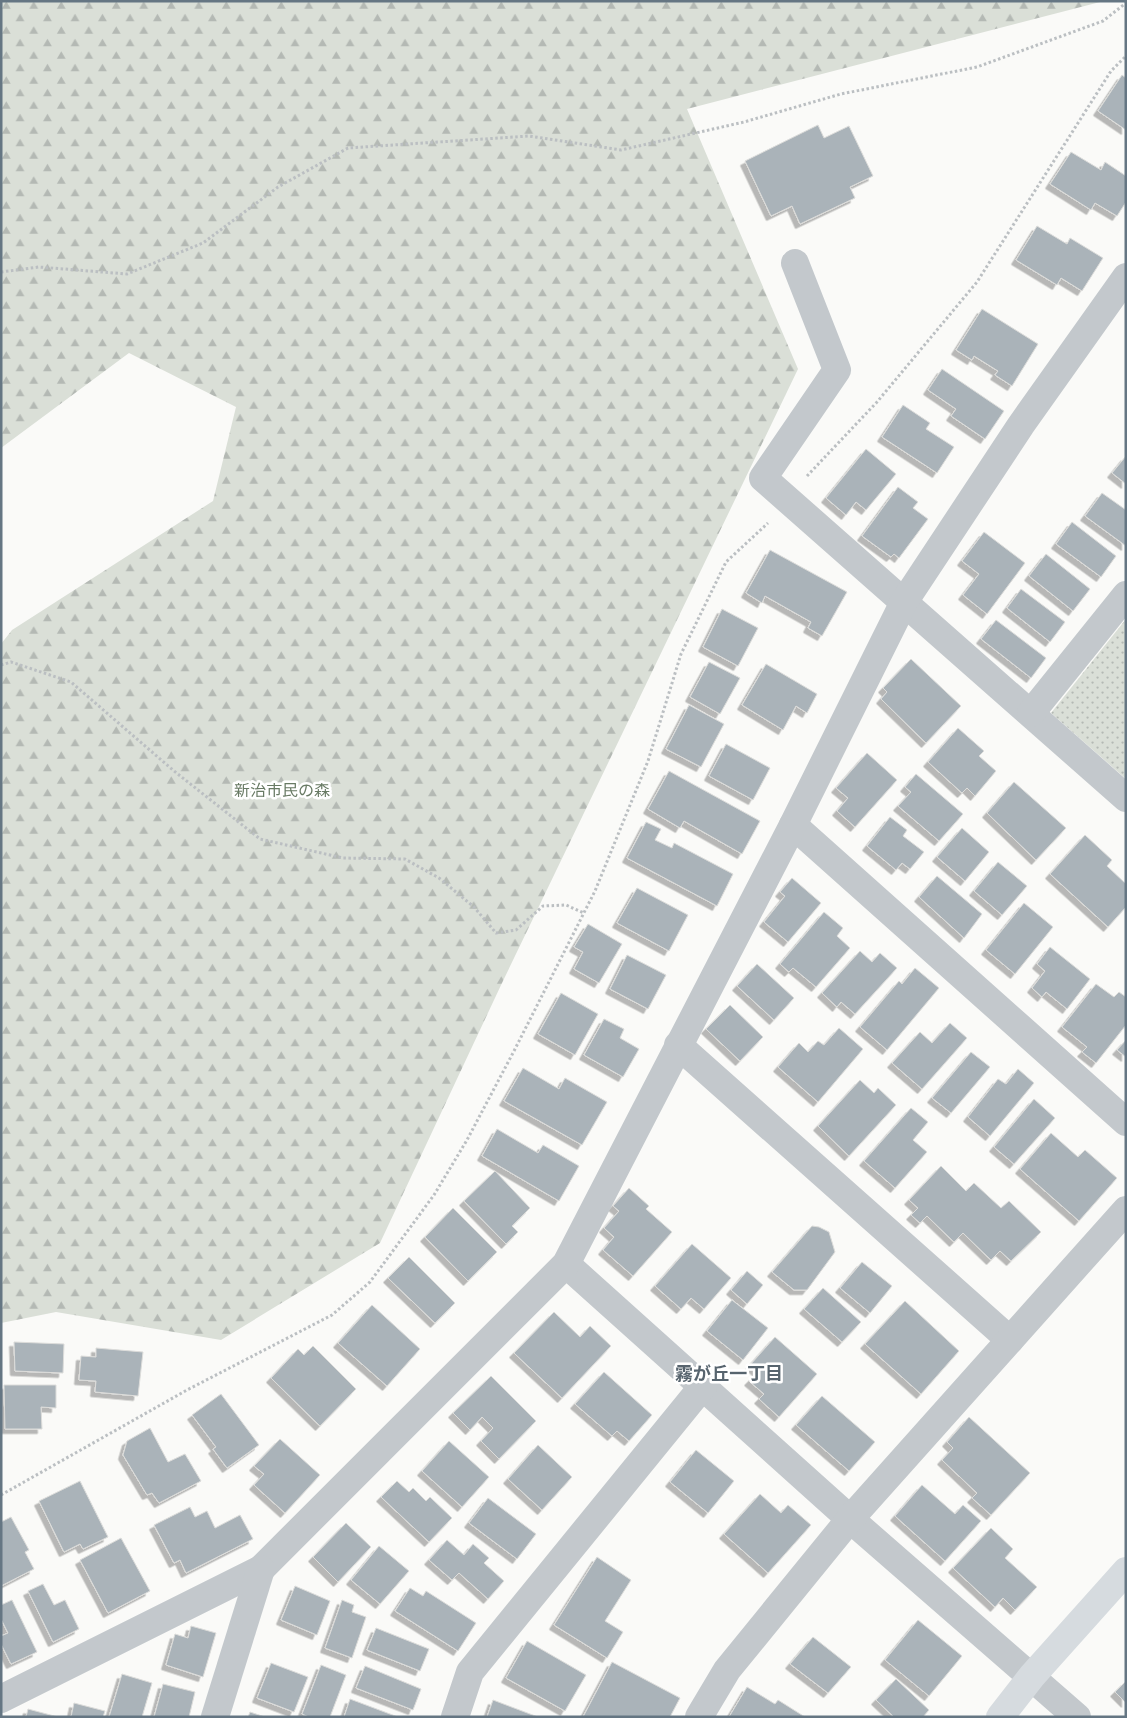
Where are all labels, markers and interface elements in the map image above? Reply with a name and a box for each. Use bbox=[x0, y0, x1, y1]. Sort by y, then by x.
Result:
park label: 新治市民の森 bbox=[234, 781, 330, 800]
district label: 霧が丘一丁目 bbox=[675, 1363, 783, 1385]

